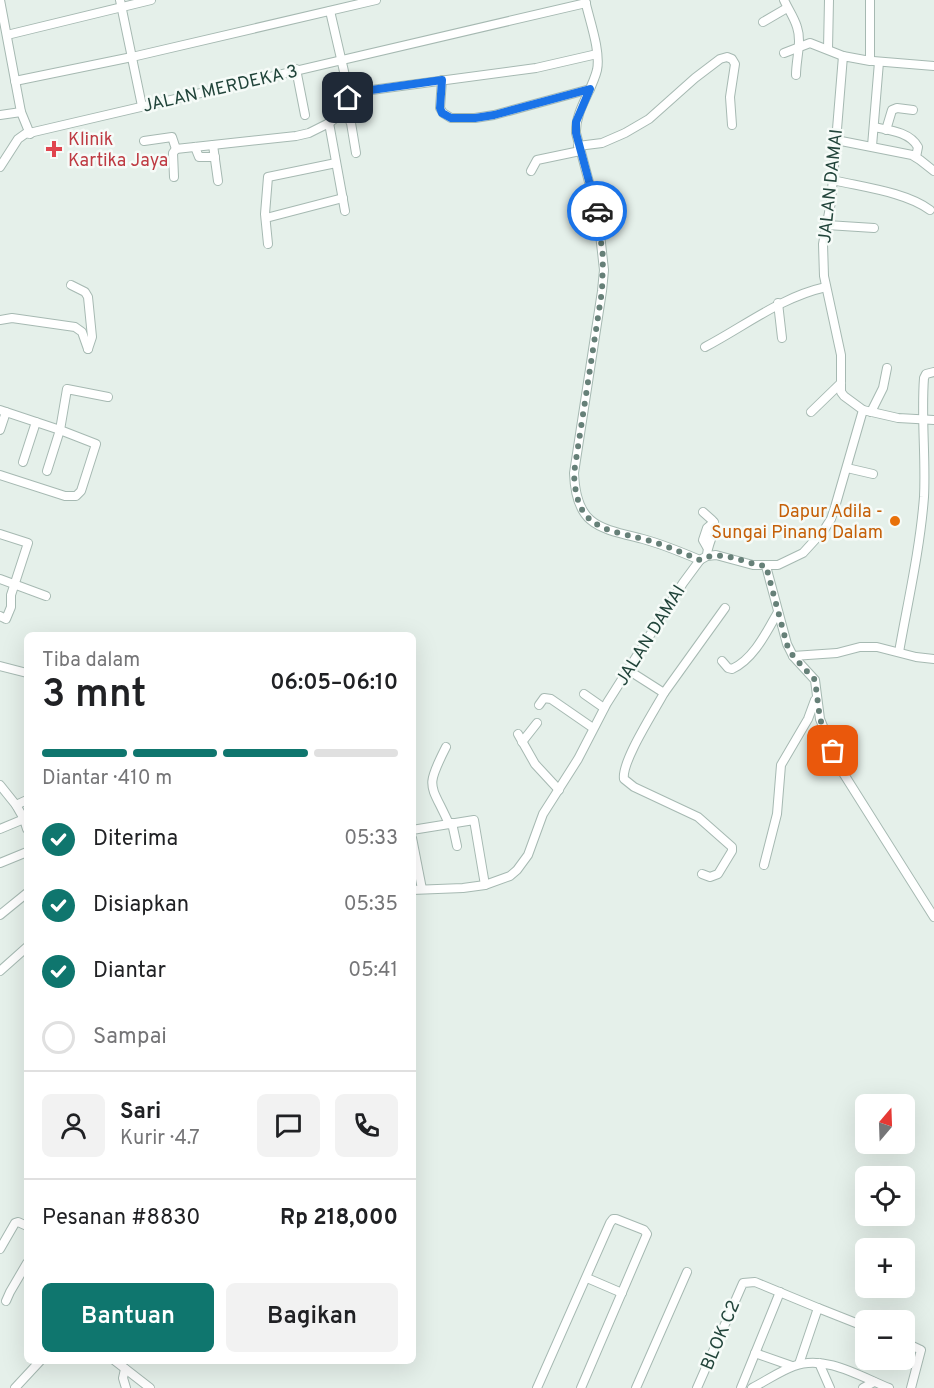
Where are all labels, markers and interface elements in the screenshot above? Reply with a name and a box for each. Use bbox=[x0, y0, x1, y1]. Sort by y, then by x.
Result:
street label: JALAN MERDEKA 3 bbox=[141, 60, 300, 118]
pin bbox=[322, 72, 373, 123]
icon: home bbox=[331, 81, 364, 114]
street label: JALAN DAMAI bbox=[814, 128, 849, 244]
place label: Klinik Kartika Jaya bbox=[68, 129, 168, 173]
marker: Klinik Kartika Jaya bbox=[45, 140, 63, 158]
courier bbox=[567, 181, 627, 241]
icon: car bbox=[581, 195, 614, 228]
place label: Dapur Adila - Sungai Pinang Dalam bbox=[711, 501, 883, 545]
marker: Dapur Adila - Sungai Pinang Dalam bbox=[888, 514, 902, 528]
street label: JALAN DAMAI bbox=[611, 581, 691, 690]
text: Tiba dalam bbox=[42, 648, 140, 674]
text: 06:05–06:10 bbox=[270, 670, 398, 697]
text: 3 mnt bbox=[42, 672, 146, 721]
pin bbox=[807, 725, 858, 776]
icon: bag bbox=[816, 734, 849, 767]
text: Diantar · 410 m bbox=[42, 766, 172, 792]
icon: check bbox=[42, 823, 75, 856]
text: Diterima bbox=[93, 826, 178, 853]
text: 05:33 bbox=[344, 826, 398, 852]
icon: check bbox=[42, 889, 75, 922]
text: Disiapkan bbox=[93, 892, 189, 919]
text: 05:35 bbox=[344, 892, 398, 918]
icon: check bbox=[42, 955, 75, 988]
text: Diantar bbox=[93, 958, 166, 985]
text: 05:41 bbox=[348, 958, 398, 984]
text: Sampai bbox=[93, 1024, 167, 1051]
button: person bbox=[42, 1094, 105, 1157]
button: chat bbox=[257, 1094, 320, 1157]
button: phone bbox=[335, 1094, 398, 1157]
north arrow bbox=[855, 1094, 915, 1154]
map controls bbox=[855, 1094, 915, 1370]
text: Sari bbox=[120, 1099, 161, 1126]
text: Kurir · 4.7 bbox=[120, 1126, 200, 1152]
button: locate bbox=[855, 1166, 915, 1226]
text: Pesanan #8830 bbox=[42, 1205, 200, 1232]
text: Rp 218,000 bbox=[280, 1205, 398, 1232]
button: + bbox=[855, 1238, 915, 1298]
button: Bantuan bbox=[42, 1283, 214, 1352]
button: Bagikan bbox=[226, 1283, 398, 1352]
street label: BLOK C2 bbox=[696, 1297, 746, 1374]
button: − bbox=[855, 1310, 915, 1370]

